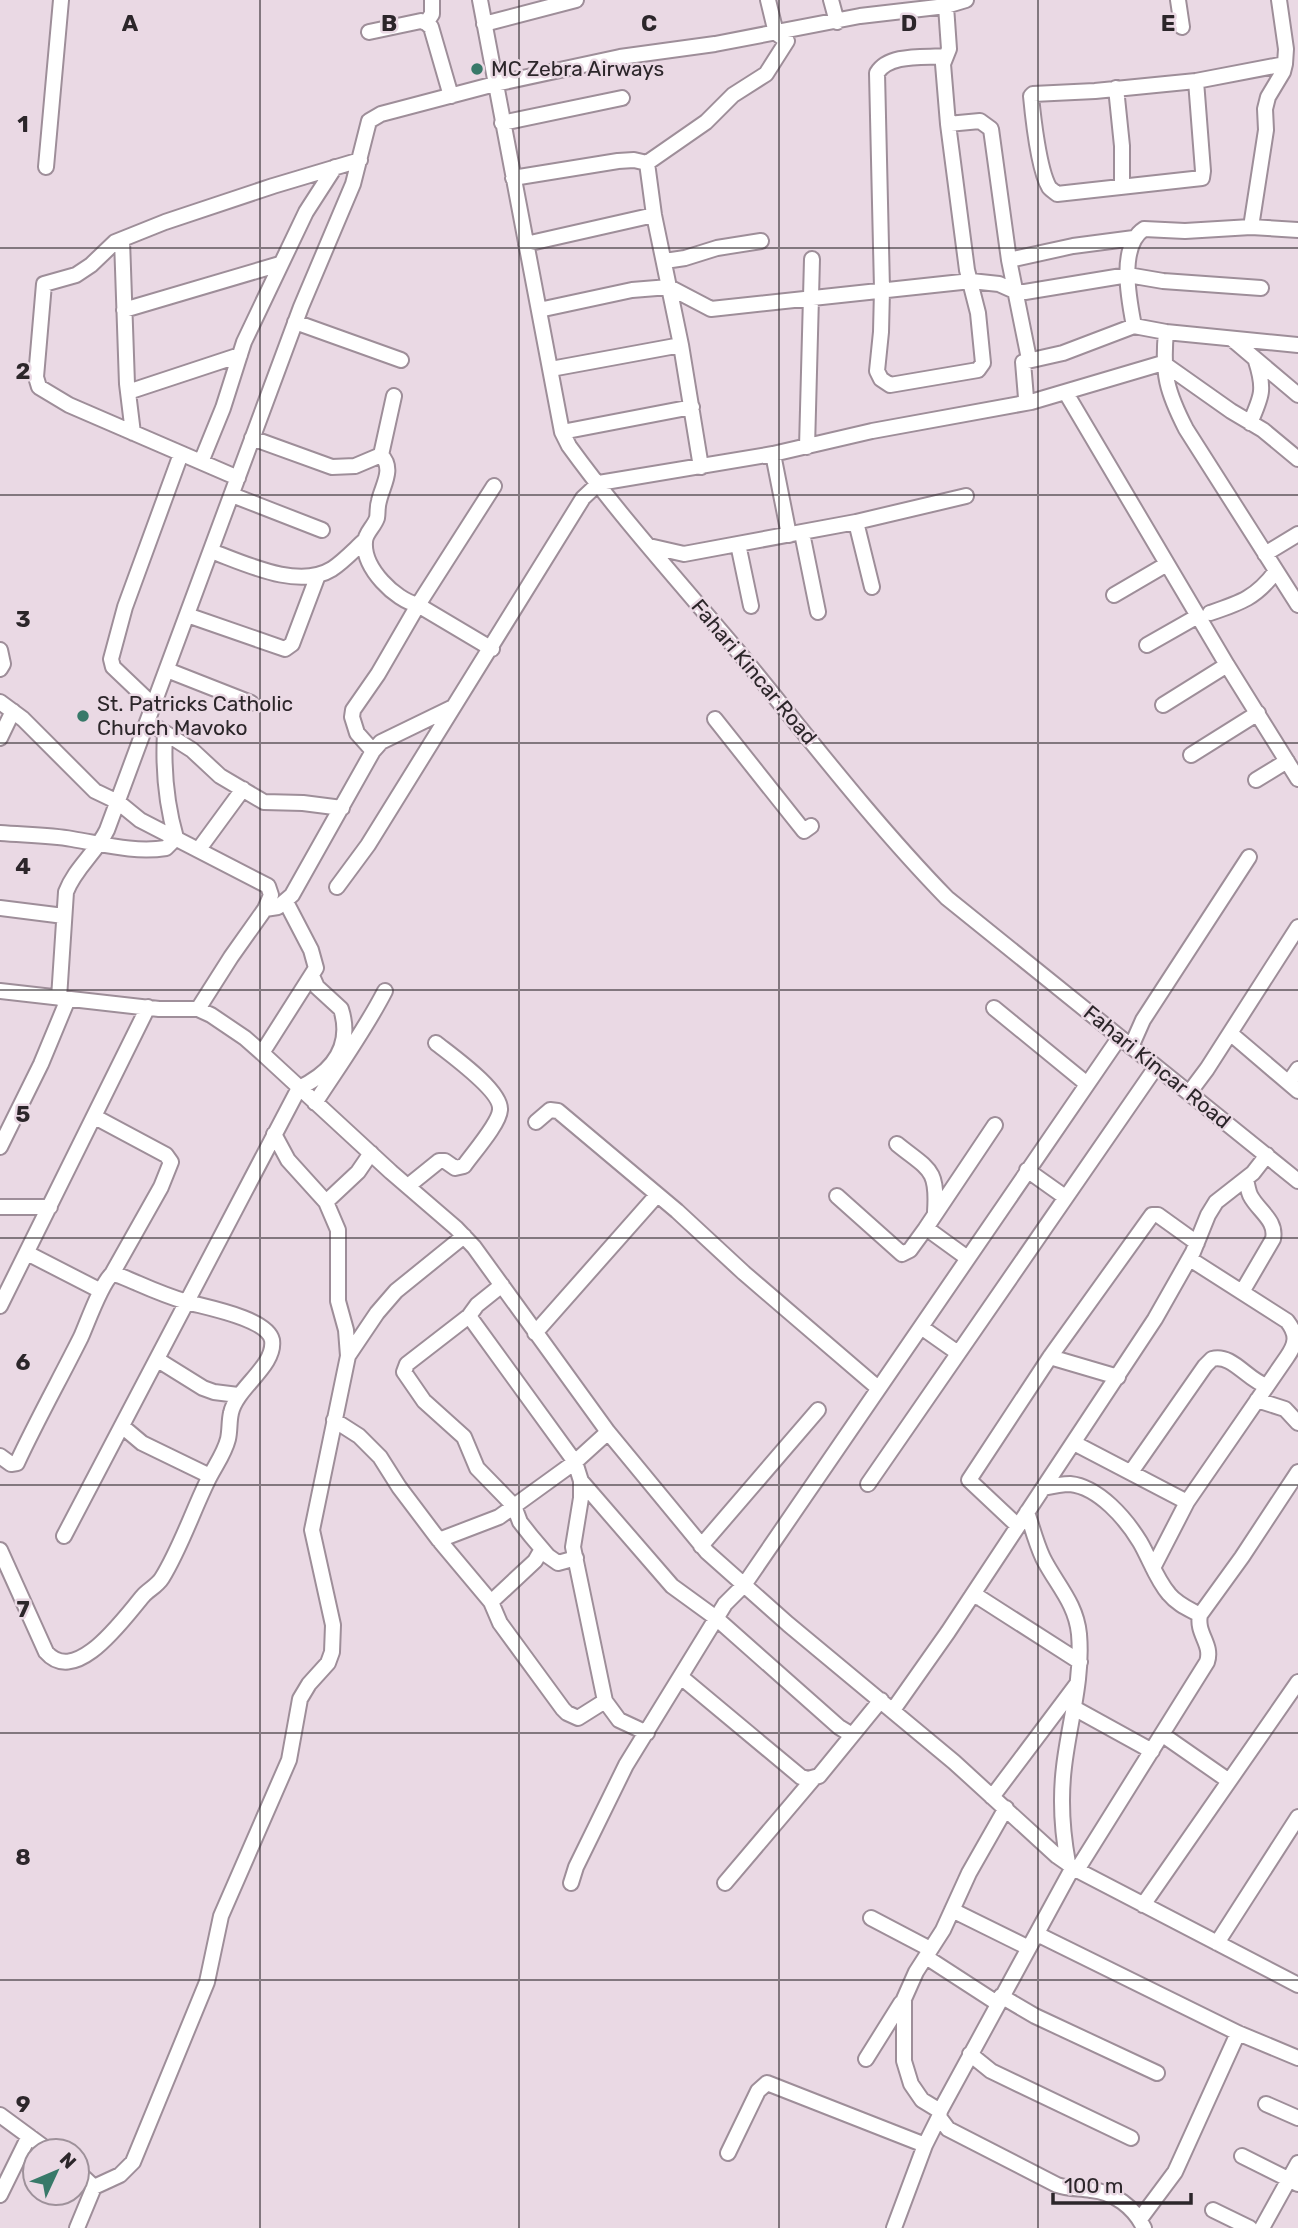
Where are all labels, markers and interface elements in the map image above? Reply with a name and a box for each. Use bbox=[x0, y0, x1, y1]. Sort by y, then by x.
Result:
text: A bbox=[122, 9, 139, 37]
text: B bbox=[381, 9, 397, 37]
text: C bbox=[641, 9, 657, 37]
text: D bbox=[901, 9, 917, 37]
text: E bbox=[1161, 9, 1175, 37]
place label: MC Zebra Airways bbox=[491, 56, 664, 81]
marker: MC Zebra Airways bbox=[469, 61, 485, 77]
text: 1 bbox=[17, 110, 29, 138]
text: 2 bbox=[16, 357, 30, 385]
street label: Fahari Kincar Road bbox=[686, 594, 822, 749]
text: 3 bbox=[15, 605, 31, 633]
place label: St. Patricks Catholic Church Mavoko bbox=[97, 691, 293, 740]
marker: St. Patricks Catholic Church Mavoko bbox=[75, 708, 91, 724]
text: 4 bbox=[15, 852, 31, 880]
street label: Fahari Kincar Road bbox=[1079, 1000, 1236, 1134]
text: 5 bbox=[16, 1100, 31, 1128]
text: 6 bbox=[16, 1348, 31, 1376]
text: 7 bbox=[16, 1595, 30, 1623]
text: 8 bbox=[15, 1843, 31, 1871]
text: 9 bbox=[16, 2090, 30, 2118]
north arrow bbox=[21, 2137, 91, 2207]
text: N bbox=[55, 2148, 81, 2173]
scale bar bbox=[1053, 2162, 1191, 2206]
text: 100 m bbox=[1064, 2173, 1123, 2198]

